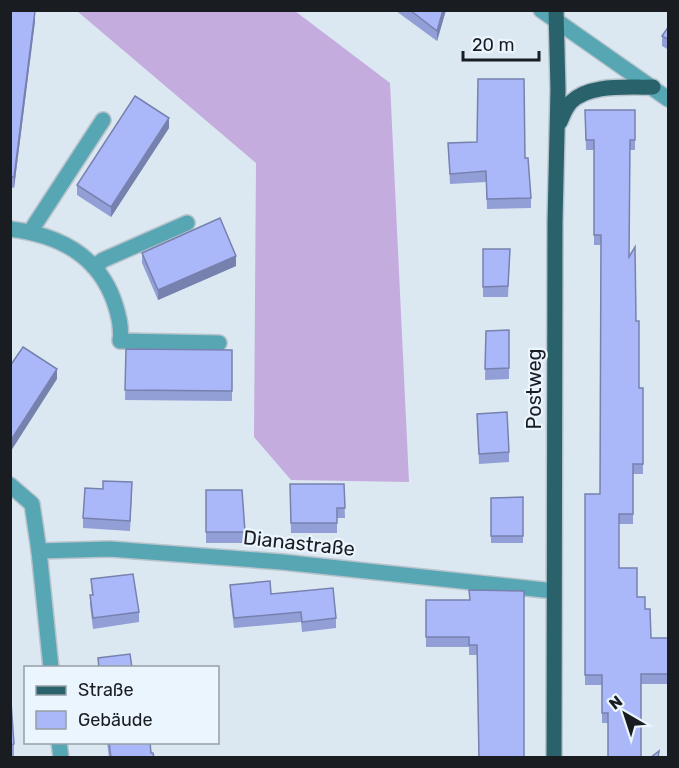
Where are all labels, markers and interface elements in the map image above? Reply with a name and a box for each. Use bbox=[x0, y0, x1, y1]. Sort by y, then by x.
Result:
scale bar bbox=[463, 24, 540, 62]
text: 20 m bbox=[472, 34, 514, 56]
street label: Postweg bbox=[522, 348, 546, 430]
street label: Dianastraße bbox=[242, 525, 356, 561]
legend bbox=[24, 666, 219, 744]
text: Straße bbox=[78, 679, 134, 701]
north arrow bbox=[595, 684, 655, 744]
text: N bbox=[605, 692, 626, 714]
text: Gebäude bbox=[78, 709, 153, 731]

